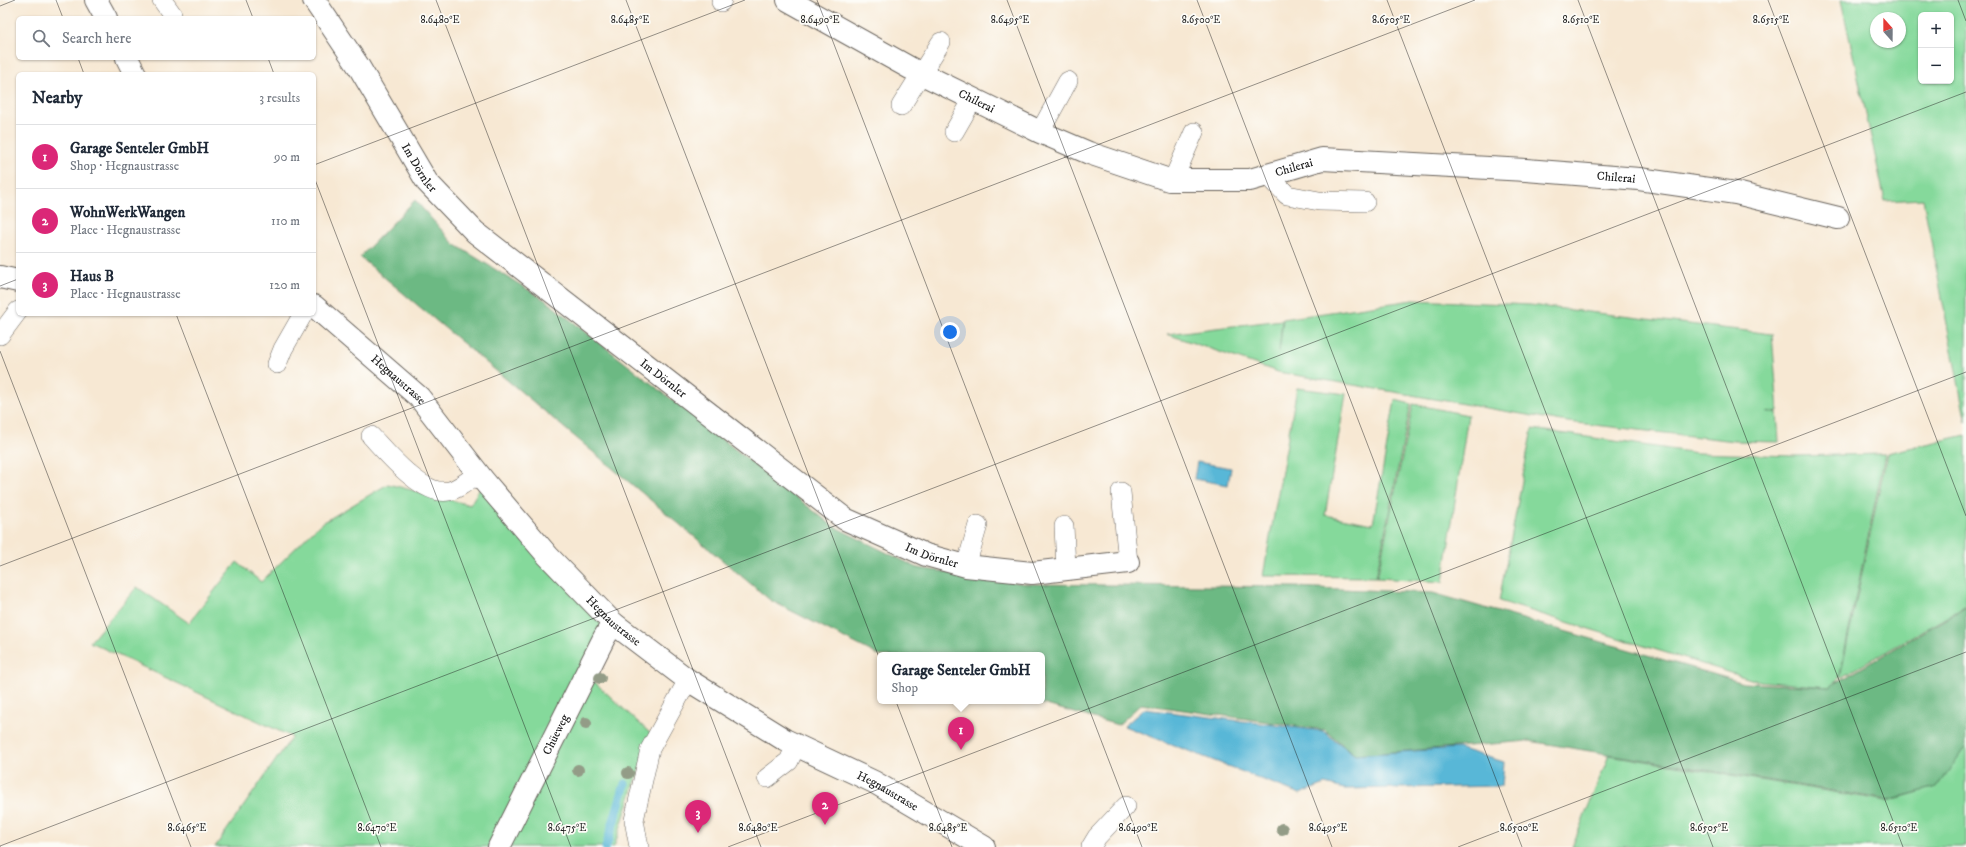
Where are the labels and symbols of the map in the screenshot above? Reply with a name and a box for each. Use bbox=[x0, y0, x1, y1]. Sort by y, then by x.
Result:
north arrow bbox=[1870, 12, 1906, 48]
text: 8.6480°E bbox=[421, 14, 460, 26]
text: 8.6485°E bbox=[611, 14, 649, 26]
text: 8.6490°E bbox=[801, 14, 839, 26]
text: 8.6495°E bbox=[991, 14, 1029, 26]
text: 8.6500°E bbox=[1182, 14, 1220, 26]
text: 8.6505°E bbox=[1372, 14, 1410, 26]
text: 8.6510°E bbox=[1563, 14, 1599, 26]
text: 8.6515°E bbox=[1753, 14, 1789, 26]
street label: Chilerai bbox=[956, 86, 997, 117]
street label: Im Dörnler bbox=[398, 141, 440, 196]
street label: Chilerai bbox=[1273, 155, 1315, 180]
street label: Chilerai bbox=[1596, 169, 1636, 187]
your location bbox=[940, 322, 960, 342]
street label: Hegnaustrasse bbox=[368, 352, 429, 408]
street label: Im Dörnler bbox=[637, 356, 690, 402]
street label: Im Dörnler bbox=[903, 540, 960, 572]
street label: Hegnaustrasse bbox=[583, 593, 644, 649]
street label: Chüeweg bbox=[540, 712, 573, 757]
pin: 1 bbox=[948, 717, 974, 750]
street label: Hegnaustrasse bbox=[854, 768, 921, 815]
pin: 2 bbox=[812, 792, 838, 825]
pin: 3 bbox=[685, 800, 711, 833]
text: 8.6465°E bbox=[168, 822, 206, 834]
text: 8.6470°E bbox=[358, 822, 396, 834]
text: 8.6475°E bbox=[548, 822, 586, 834]
text: 8.6480°E bbox=[739, 822, 778, 834]
text: 8.6485°E bbox=[929, 822, 967, 834]
text: 8.6490°E bbox=[1119, 822, 1157, 834]
text: 8.6495°E bbox=[1309, 822, 1347, 834]
text: 8.6500°E bbox=[1500, 822, 1538, 834]
text: 8.6505°E bbox=[1690, 822, 1728, 834]
text: 8.6510°E bbox=[1881, 822, 1917, 834]

